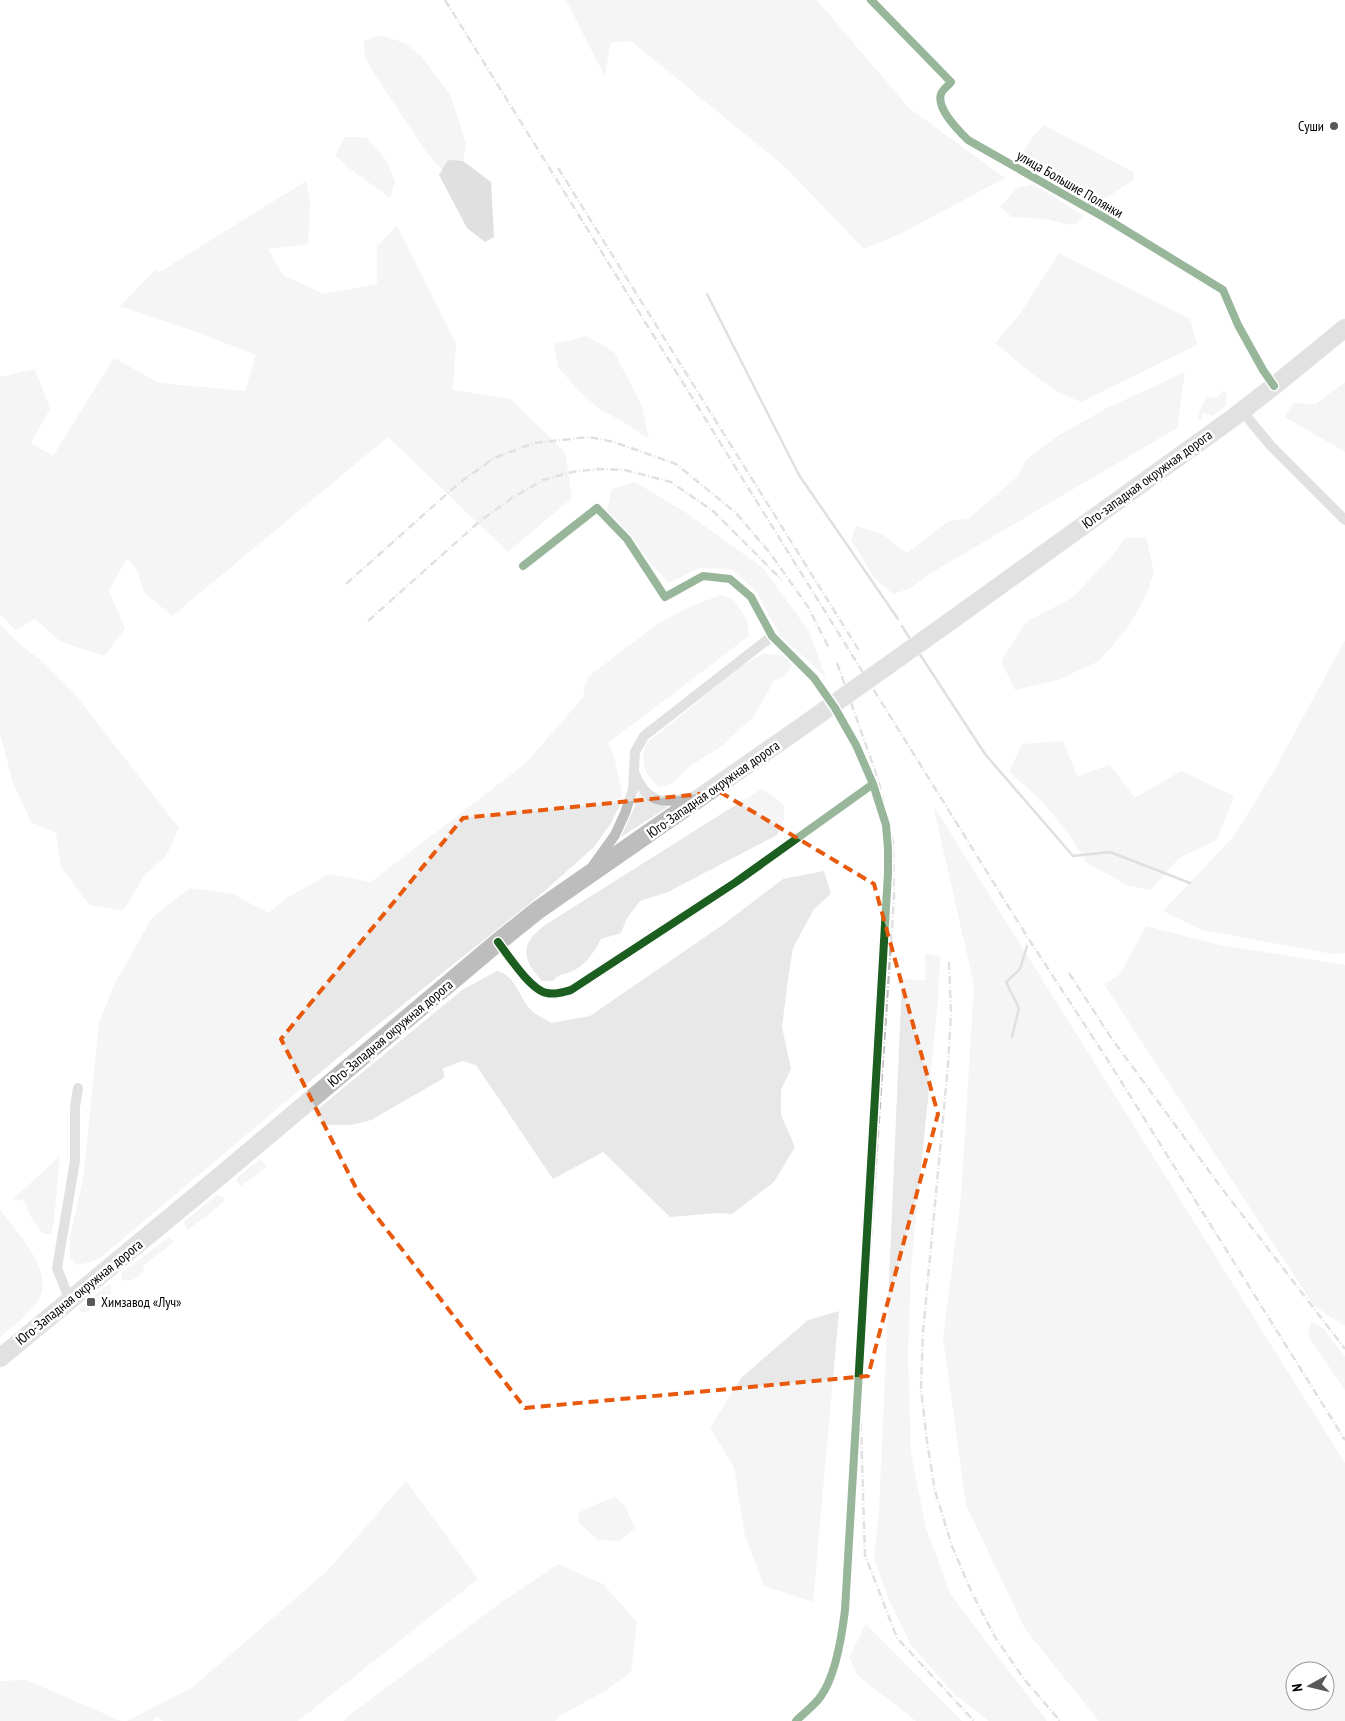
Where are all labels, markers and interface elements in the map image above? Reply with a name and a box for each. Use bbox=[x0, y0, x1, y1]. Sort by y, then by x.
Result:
place label: Суши bbox=[1298, 117, 1324, 135]
marker: Суши bbox=[1328, 120, 1340, 132]
street label: улица Большие Полянки bbox=[1013, 146, 1127, 222]
street label: Юго-западная окружная дорога bbox=[1078, 426, 1216, 532]
street label: Юго-Западная окружная дорога bbox=[643, 736, 783, 842]
street label: Юго-Западная окружная дорога bbox=[324, 975, 456, 1091]
street label: Юго-Западная окружная дорога bbox=[12, 1235, 146, 1349]
place label: Химзавод «Луч» bbox=[101, 1293, 181, 1311]
marker: Химзавод «Луч» bbox=[85, 1296, 97, 1308]
north arrow bbox=[1285, 1661, 1335, 1711]
text: N bbox=[1288, 1683, 1307, 1693]

